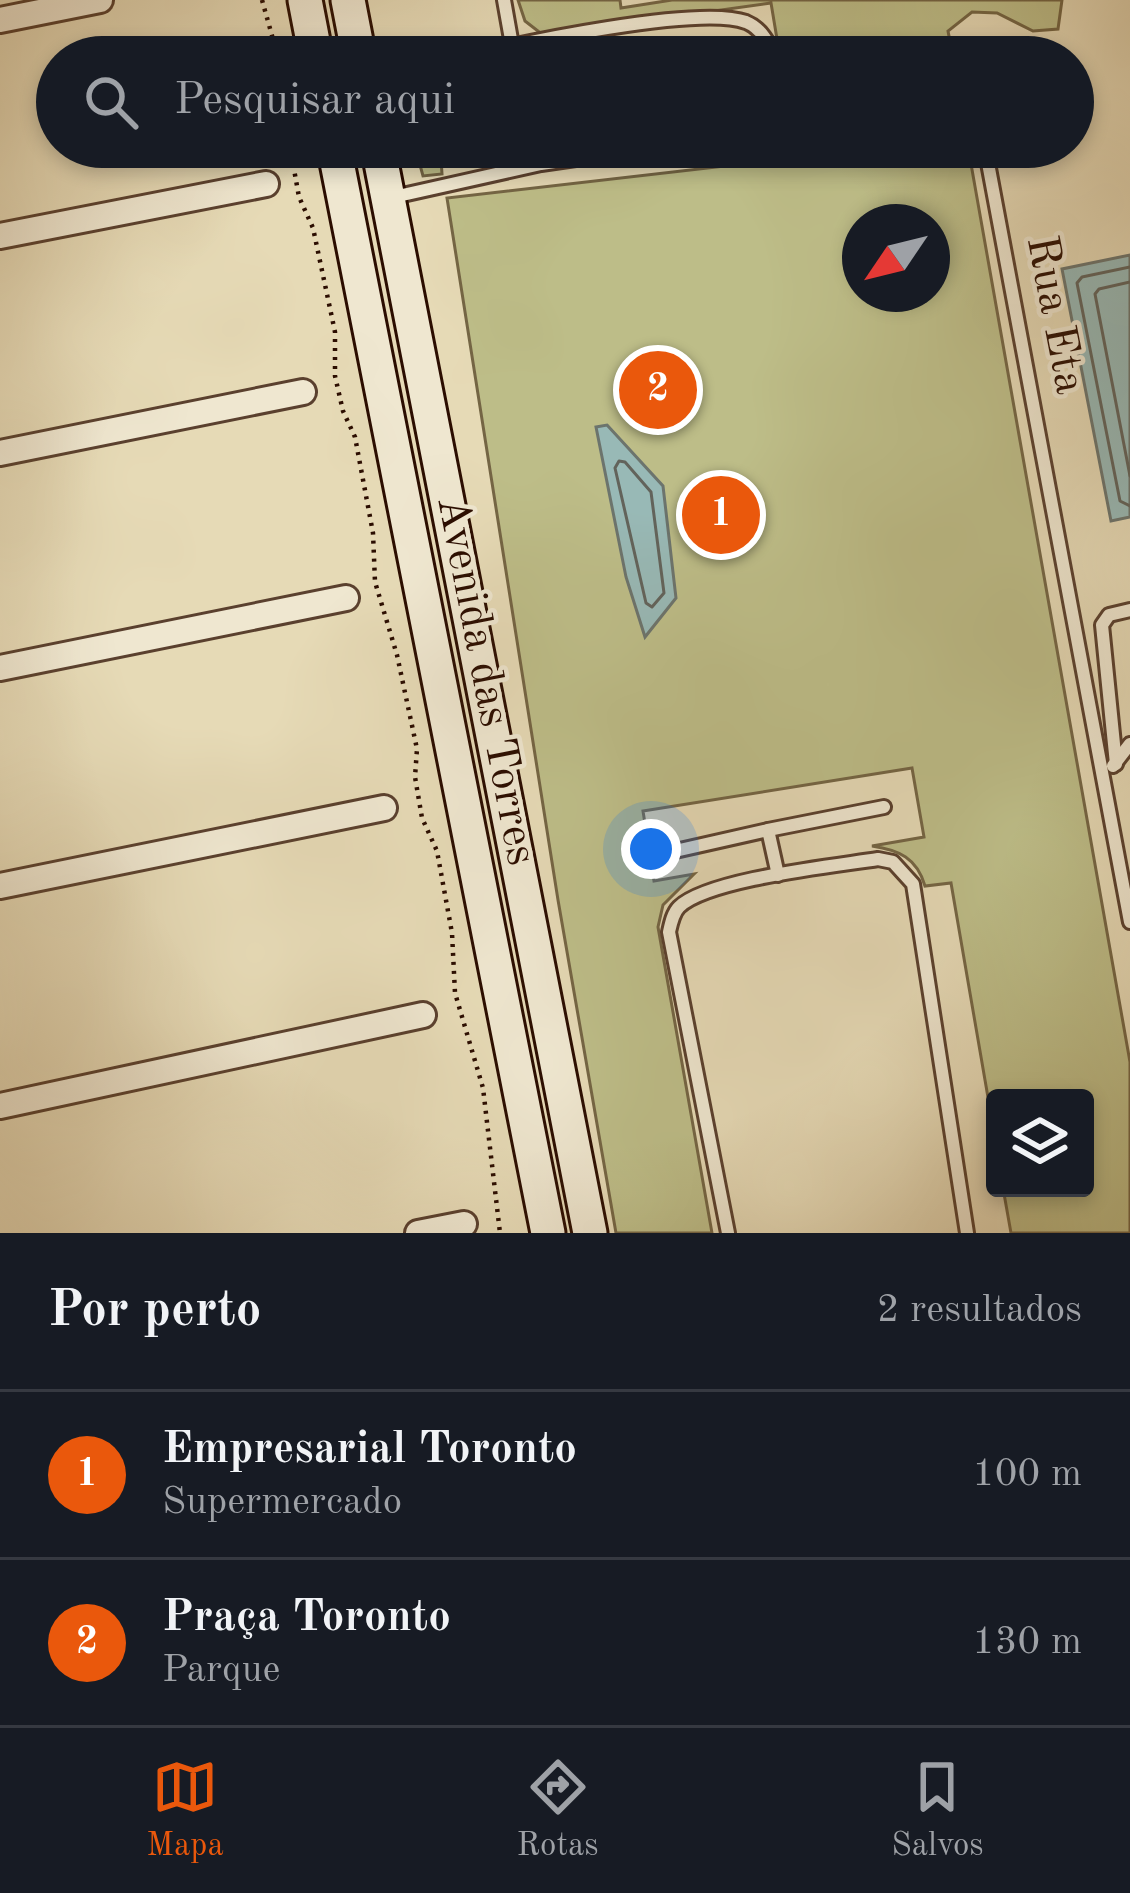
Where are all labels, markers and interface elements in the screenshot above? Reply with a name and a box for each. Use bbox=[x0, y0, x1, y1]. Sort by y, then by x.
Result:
search box bbox=[36, 36, 1094, 168]
icon: search bbox=[78, 69, 144, 135]
text: Pesquisar aqui bbox=[174, 79, 455, 124]
north arrow bbox=[842, 204, 950, 312]
street label: Rua Eta bbox=[1017, 232, 1091, 398]
pin: 2 bbox=[619, 345, 697, 435]
pin: 1 bbox=[682, 470, 760, 560]
street label: Avenida das Torres bbox=[427, 493, 543, 869]
your location bbox=[621, 819, 681, 879]
map controls bbox=[986, 1089, 1094, 1197]
button: layers bbox=[986, 1089, 1094, 1197]
text: Por perto bbox=[48, 1286, 262, 1337]
text: 2 resultados bbox=[877, 1291, 1082, 1330]
text: Empresarial Toronto bbox=[162, 1428, 577, 1473]
text: 1 bbox=[76, 1455, 98, 1494]
text: 100 m bbox=[972, 1455, 1082, 1494]
text: Supermercado bbox=[162, 1483, 402, 1522]
text: Praça Toronto bbox=[162, 1596, 451, 1641]
text: 2 bbox=[76, 1623, 98, 1662]
text: 130 m bbox=[972, 1623, 1082, 1662]
text: Parque bbox=[162, 1651, 280, 1690]
tab: Mapa bbox=[146, 1754, 224, 1867]
tab: Rotas bbox=[516, 1754, 599, 1867]
tab: Salvos bbox=[891, 1754, 984, 1867]

